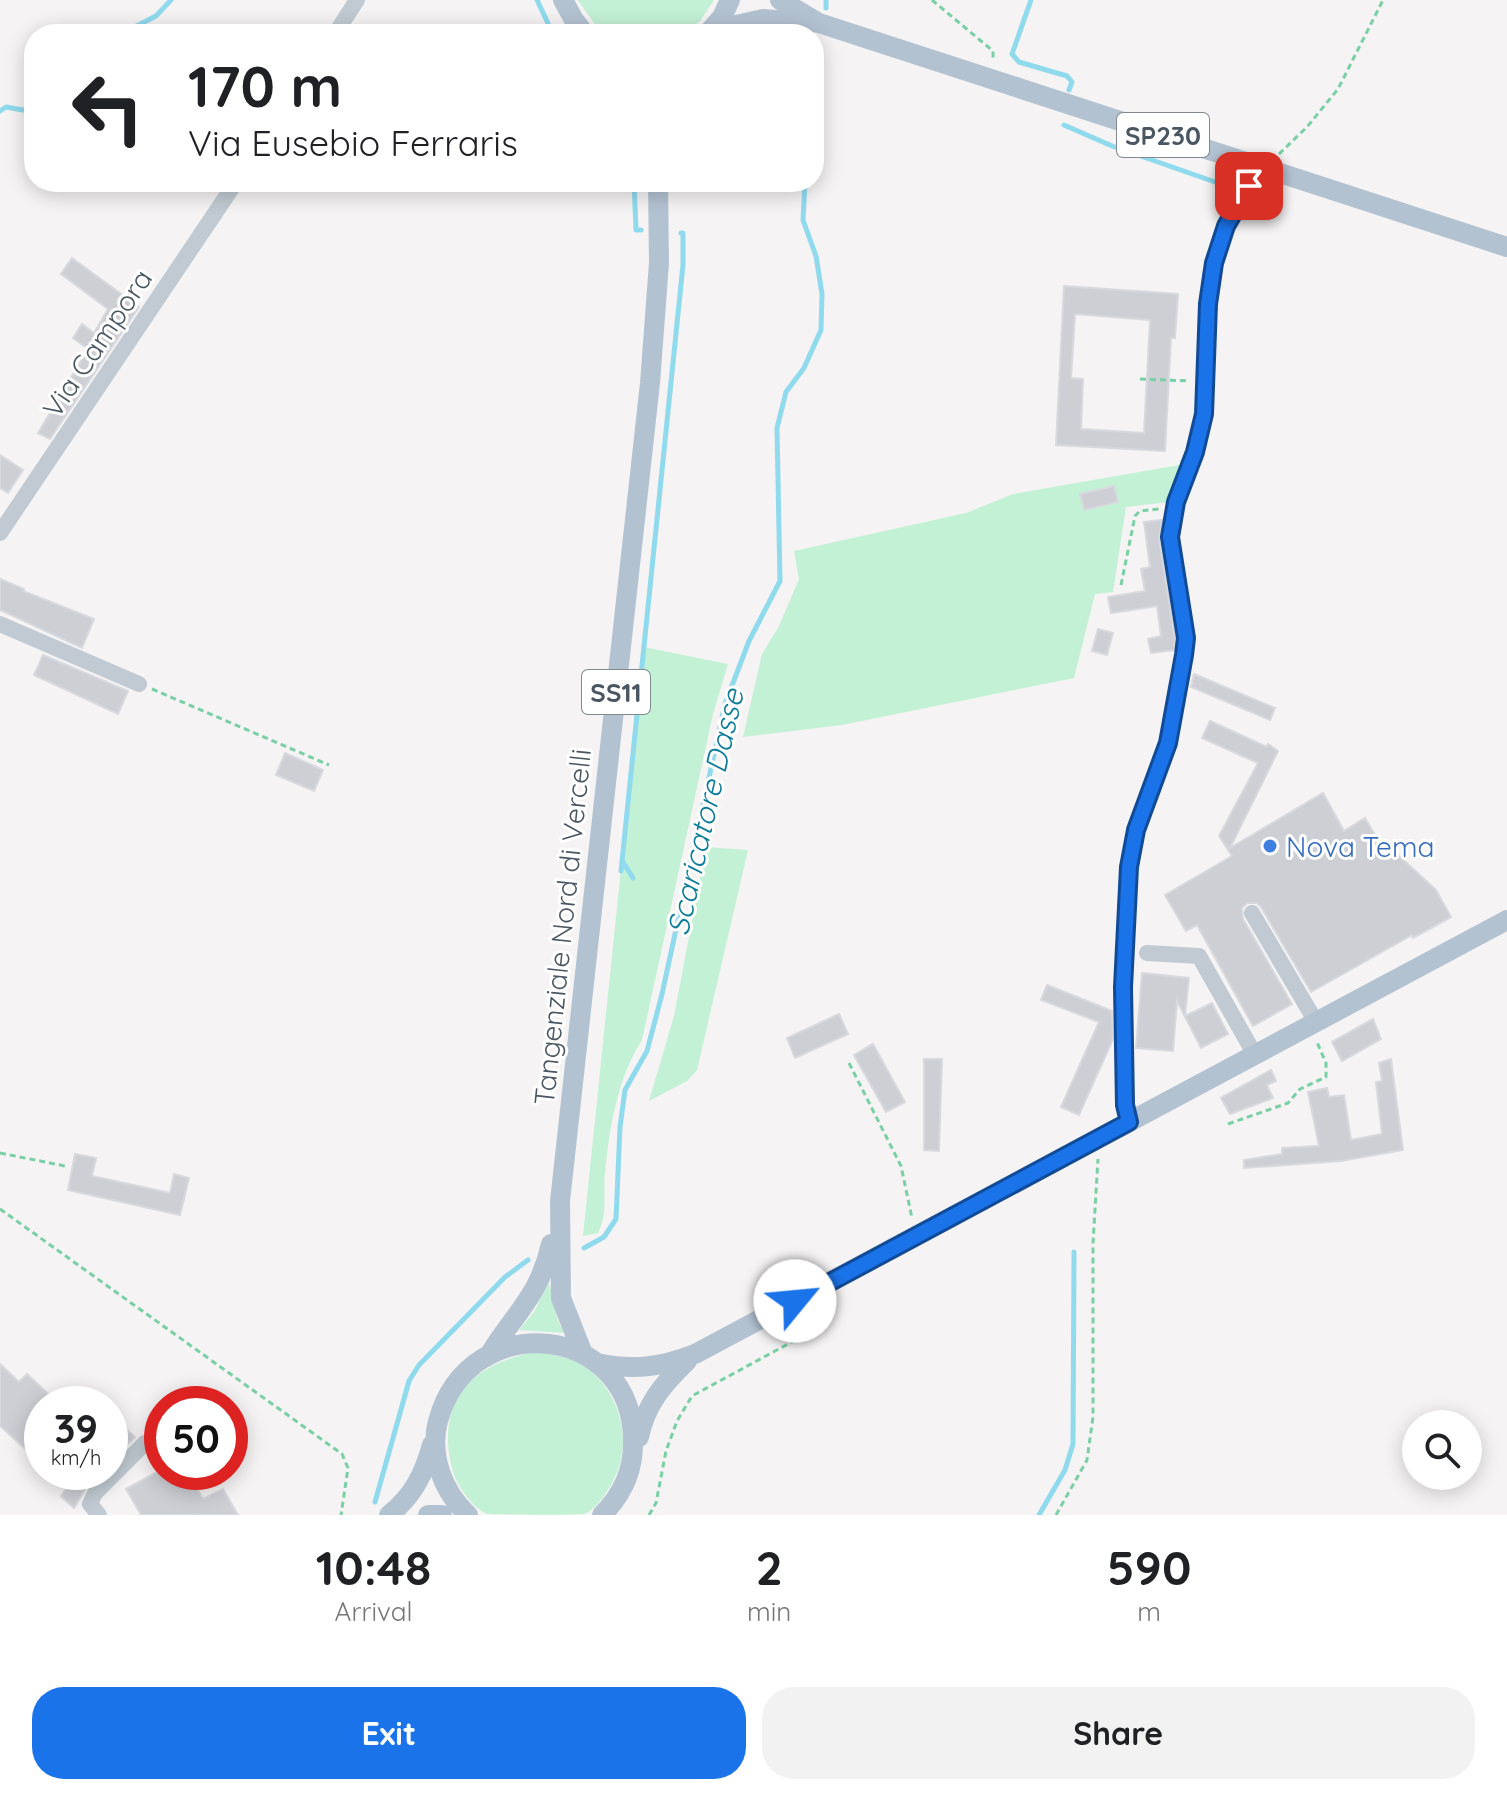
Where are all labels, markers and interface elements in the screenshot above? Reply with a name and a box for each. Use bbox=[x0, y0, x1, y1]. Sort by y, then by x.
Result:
text: 170 m bbox=[188, 51, 342, 121]
icon: left bbox=[56, 56, 160, 160]
road number: SP230 bbox=[1117, 113, 1209, 157]
text: Via Eusebio Ferraris bbox=[188, 120, 518, 165]
pin bbox=[1215, 152, 1283, 220]
icon: arrive bbox=[1227, 164, 1271, 208]
street label: Via Campora bbox=[35, 262, 159, 424]
road number: SS11 bbox=[582, 670, 650, 714]
water label: Scaricatore Dasse bbox=[658, 684, 752, 939]
street label: Tangenziale Nord di Vercelli bbox=[526, 747, 598, 1107]
place label: Nova Tema bbox=[1286, 829, 1434, 864]
marker: Nova Tema bbox=[1261, 837, 1279, 855]
position arrow bbox=[753, 1259, 837, 1343]
speed limit sign: 50 bbox=[144, 1386, 248, 1490]
text: 39 bbox=[54, 1403, 98, 1453]
map controls bbox=[1402, 1410, 1482, 1490]
button: search bbox=[1402, 1410, 1482, 1490]
text: km/h bbox=[51, 1445, 101, 1470]
text: 10:48 bbox=[316, 1537, 431, 1597]
text: 2 bbox=[756, 1537, 783, 1597]
text: 590 bbox=[1107, 1537, 1191, 1597]
text: Arrival bbox=[335, 1595, 412, 1628]
text: min bbox=[747, 1595, 791, 1628]
text: m bbox=[1137, 1595, 1161, 1628]
button: Exit bbox=[32, 1687, 746, 1779]
button: Share bbox=[762, 1687, 1475, 1779]

